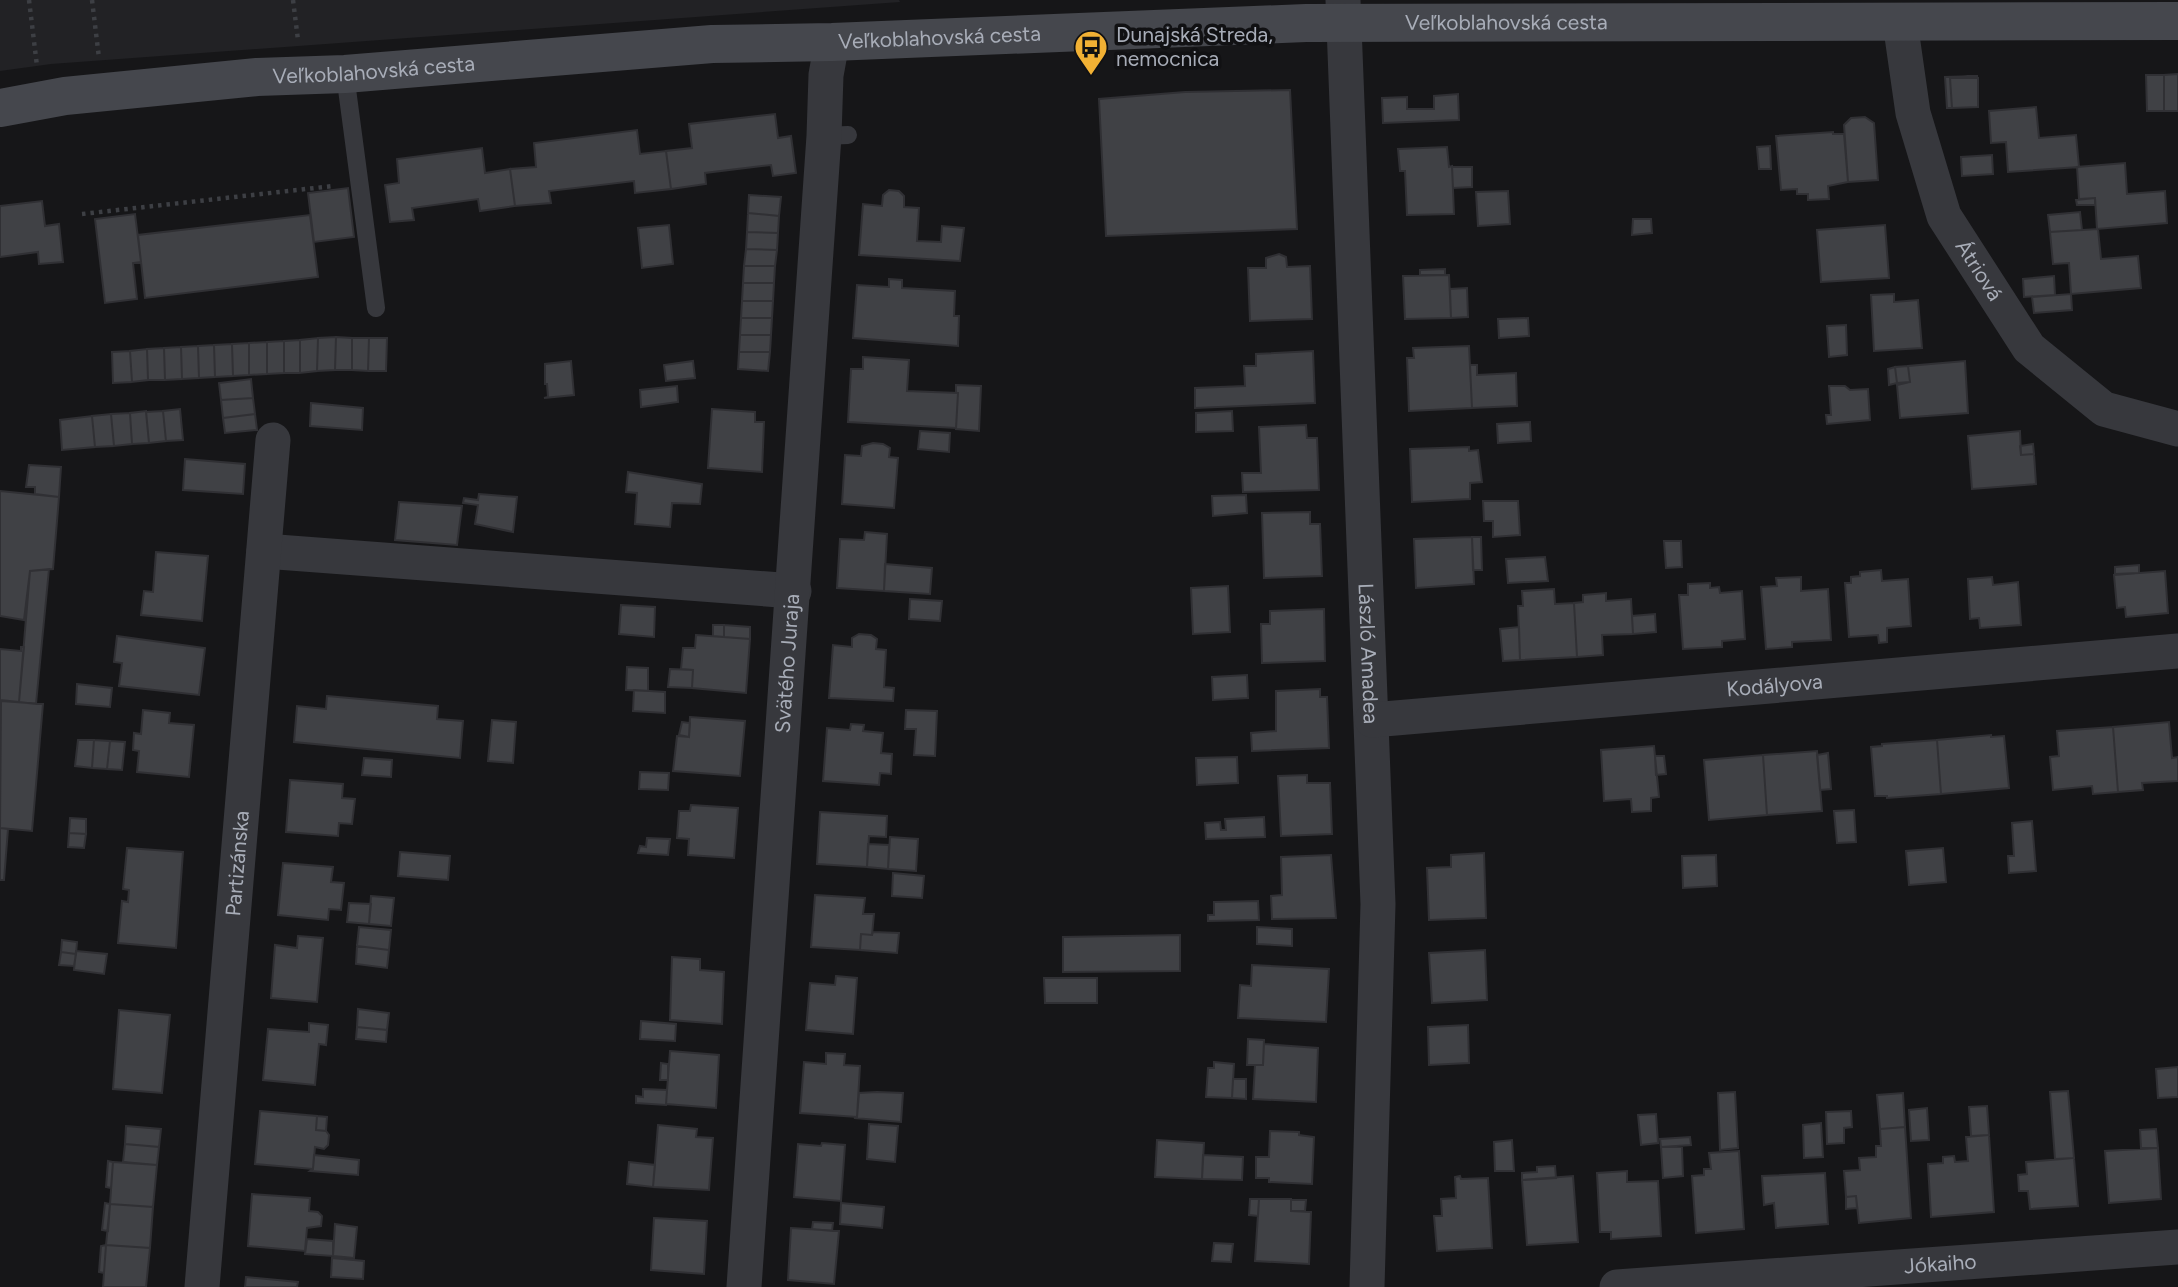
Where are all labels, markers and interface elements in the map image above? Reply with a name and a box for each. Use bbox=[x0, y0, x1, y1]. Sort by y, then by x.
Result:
street label: Veľkoblahovská cesta bbox=[1405, 9, 1608, 35]
street label: Veľkoblahovská cesta bbox=[838, 21, 1041, 54]
place label: Dunajská Streda, nemocnica bbox=[1116, 22, 1273, 71]
bus stop icon: Dunajská Streda, nemocnica bbox=[1072, 28, 1110, 77]
street label: Veľkoblahovská cesta bbox=[272, 50, 476, 88]
street label: Átriová bbox=[1951, 235, 2008, 305]
street label: László Amadea bbox=[1354, 583, 1384, 724]
street label: Svätého Juraja bbox=[770, 593, 804, 734]
street label: Kodályova bbox=[1725, 668, 1824, 702]
street label: Partizánska bbox=[220, 810, 254, 917]
street label: Jókaiho bbox=[1903, 1248, 1977, 1279]

